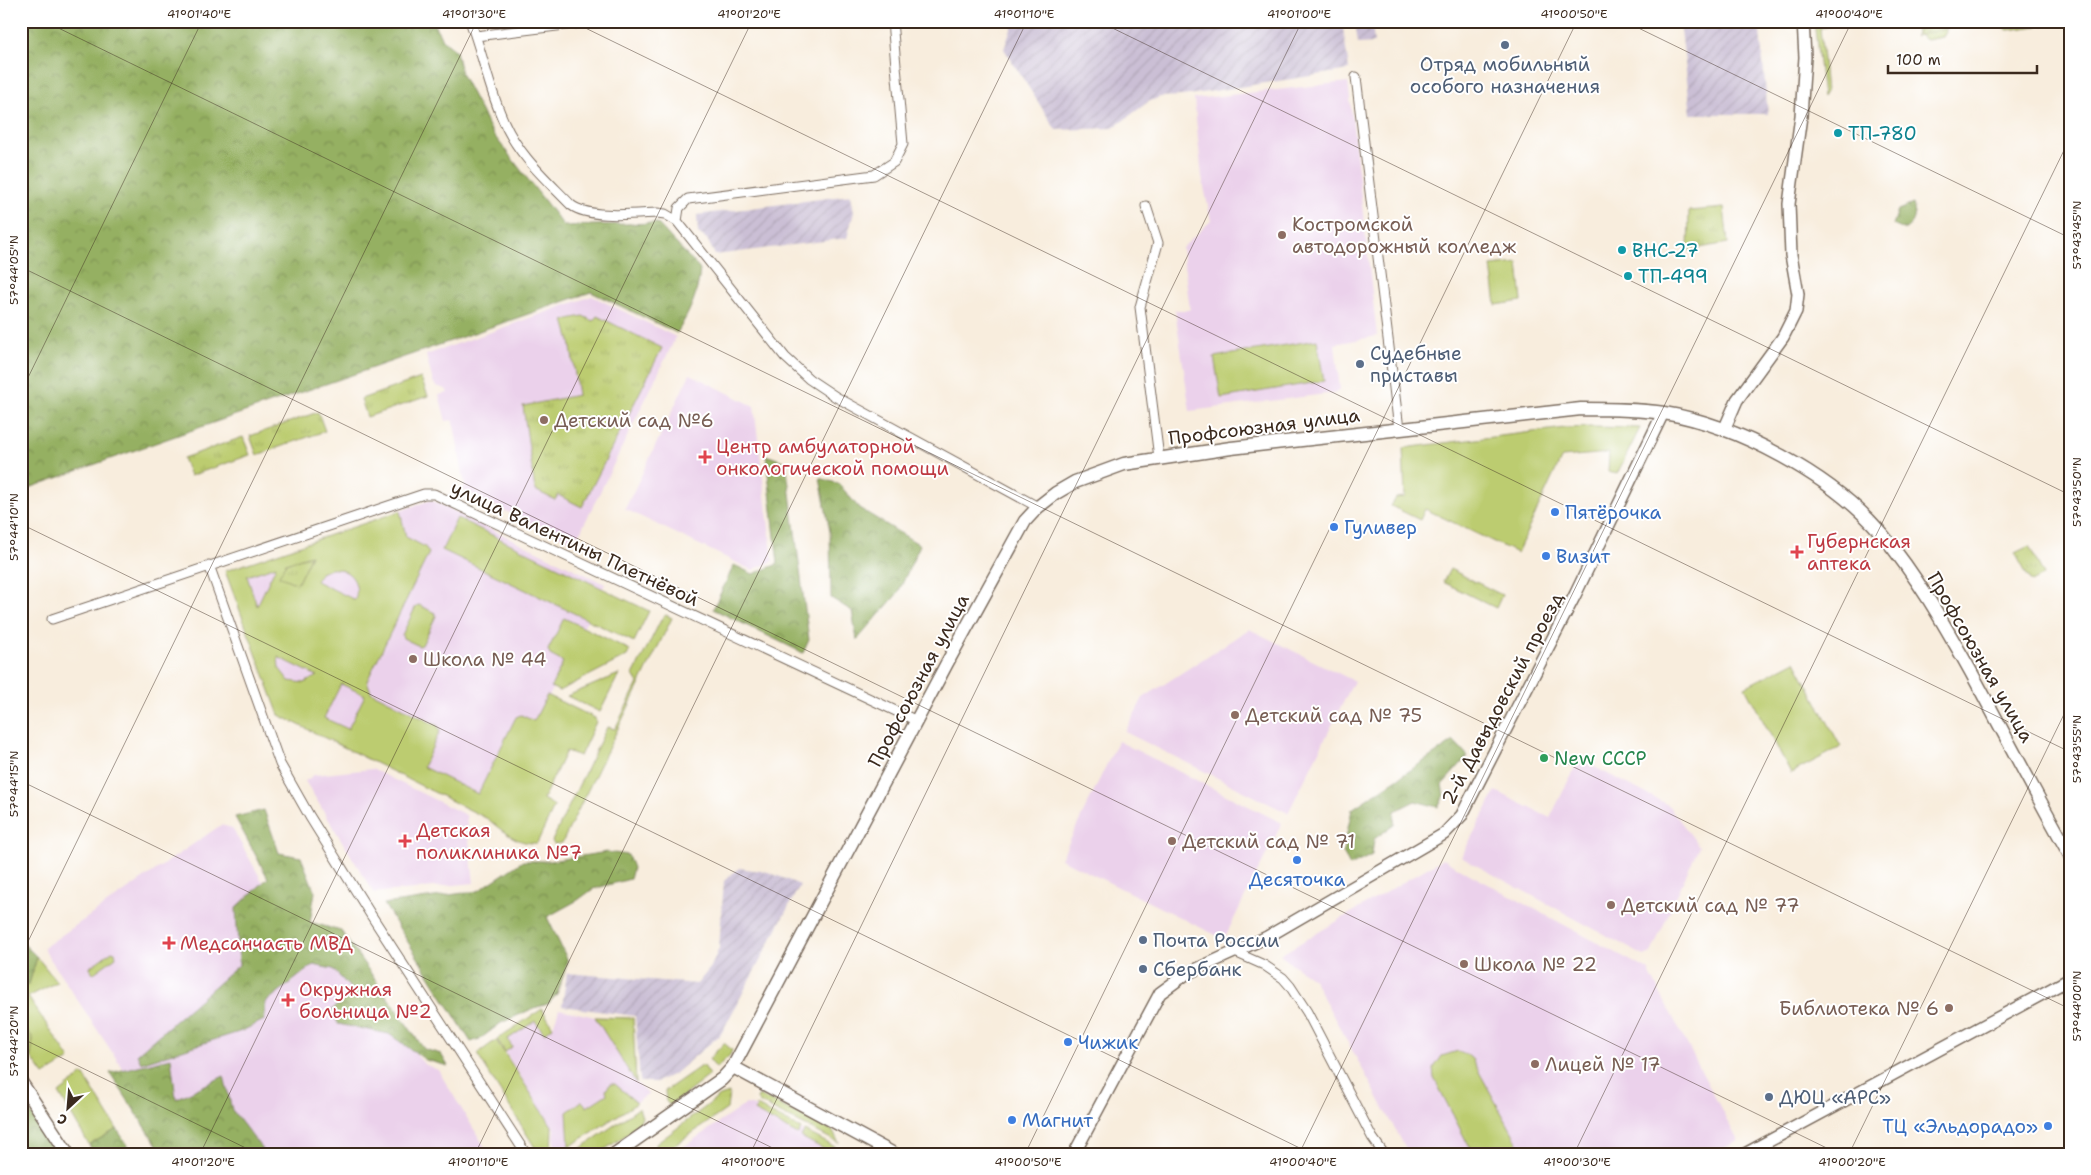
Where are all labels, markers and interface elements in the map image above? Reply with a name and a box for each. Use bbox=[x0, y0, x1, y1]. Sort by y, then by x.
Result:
text: 41°01'40"E bbox=[167, 6, 231, 22]
text: 41°01'30"E bbox=[442, 6, 506, 22]
text: 41°01'20"E bbox=[717, 6, 781, 22]
text: 41°01'10"E bbox=[994, 6, 1054, 22]
text: 41°01'00"E bbox=[1267, 6, 1331, 22]
text: 41°00'50"E bbox=[1541, 6, 1607, 22]
text: 41°00'40"E bbox=[1815, 6, 1883, 22]
marker: Отряд мобильный особого назначения bbox=[1499, 39, 1511, 51]
scale bar bbox=[1888, 42, 2037, 74]
text: 100 m bbox=[1896, 50, 1941, 70]
place label: Отряд мобильный особого назначения bbox=[1410, 52, 1600, 99]
place label: ТП-780 bbox=[1848, 121, 1917, 146]
marker: ТП-780 bbox=[1832, 127, 1844, 139]
text: 57°43'45"N bbox=[2069, 201, 2085, 269]
place label: Костромской автодорожный колледж bbox=[1292, 212, 1516, 259]
marker: Костромской автодорожный колледж bbox=[1276, 229, 1288, 241]
text: 57°44'05"N bbox=[6, 235, 22, 305]
place label: ВНС-27 bbox=[1632, 238, 1699, 263]
marker: ВНС-27 bbox=[1616, 244, 1628, 256]
place label: ТП-499 bbox=[1638, 264, 1708, 289]
marker: ТП-499 bbox=[1622, 270, 1634, 282]
place label: Судебные приставы bbox=[1370, 341, 1462, 388]
marker: Судебные приставы bbox=[1354, 358, 1366, 370]
street label: Профсоюзная улица bbox=[1167, 402, 1361, 451]
place label: Детский сад №6 bbox=[554, 408, 714, 433]
marker: Детский сад №6 bbox=[538, 414, 550, 426]
place label: Центр амбулаторной онкологической помощи bbox=[716, 434, 949, 481]
marker: Центр амбулаторной онкологической помощи bbox=[698, 450, 712, 464]
text: 57°43'50"N bbox=[2069, 457, 2085, 527]
street label: улица Валентины Плетнёвой bbox=[447, 475, 703, 612]
text: 57°44'10"N bbox=[6, 493, 22, 561]
place label: Пятёрочка bbox=[1565, 500, 1661, 525]
marker: Пятёрочка bbox=[1549, 506, 1561, 518]
place label: Гуливер bbox=[1344, 515, 1417, 540]
marker: Гуливер bbox=[1328, 521, 1340, 533]
place label: Губернская аптека bbox=[1807, 529, 1911, 576]
place label: Визит bbox=[1556, 544, 1611, 569]
marker: Губернская аптека bbox=[1791, 546, 1803, 558]
marker: Визит bbox=[1540, 550, 1552, 562]
street label: Профсоюзная улица bbox=[1922, 568, 2040, 747]
street label: 2-й Давыдовский проезд bbox=[1436, 588, 1569, 809]
street label: Профсоюзная улица bbox=[862, 589, 975, 771]
place label: Школа № 44 bbox=[423, 647, 547, 672]
marker: Школа № 44 bbox=[407, 653, 419, 665]
place label: Детский сад № 75 bbox=[1245, 703, 1422, 728]
marker: Детский сад № 75 bbox=[1229, 709, 1241, 721]
text: 57°43'55"N bbox=[2069, 715, 2085, 783]
place label: New СССР bbox=[1554, 746, 1647, 771]
text: 57°44'15"N bbox=[6, 751, 22, 817]
marker: New СССР bbox=[1538, 752, 1550, 764]
place label: Детская поликлиника №7 bbox=[416, 818, 582, 865]
place label: Детский сад № 71 bbox=[1182, 829, 1355, 854]
marker: Детская поликлиника №7 bbox=[398, 834, 412, 848]
marker: Детский сад № 71 bbox=[1166, 835, 1178, 847]
marker: Десяточка bbox=[1291, 854, 1303, 866]
place label: Десяточка bbox=[1249, 867, 1345, 892]
place label: Детский сад № 77 bbox=[1621, 893, 1799, 918]
marker: Детский сад № 77 bbox=[1605, 899, 1617, 911]
place label: Почта России bbox=[1153, 928, 1279, 953]
place label: Медсанчасть МВД bbox=[180, 931, 353, 956]
marker: Почта России bbox=[1137, 934, 1149, 946]
marker: Медсанчасть МВД bbox=[162, 936, 176, 950]
place label: Школа № 22 bbox=[1474, 952, 1597, 977]
place label: Сбербанк bbox=[1153, 957, 1242, 982]
marker: Школа № 22 bbox=[1458, 958, 1470, 970]
marker: Сбербанк bbox=[1137, 963, 1149, 975]
text: 57°44'00"N bbox=[2069, 970, 2085, 1042]
place label: Окружная больница №2 bbox=[299, 977, 432, 1024]
marker: Окружная больница №2 bbox=[281, 993, 295, 1007]
place label: Библиотека № 6 bbox=[1779, 996, 1939, 1021]
marker: Библиотека № 6 bbox=[1943, 1002, 1955, 1014]
text: 57°44'20"N bbox=[6, 1006, 22, 1076]
place label: Чижик bbox=[1078, 1030, 1138, 1055]
marker: Чижик bbox=[1062, 1036, 1074, 1048]
place label: Лицей № 17 bbox=[1545, 1052, 1661, 1077]
marker: Лицей № 17 bbox=[1529, 1058, 1541, 1070]
north arrow bbox=[42, 1082, 92, 1132]
place label: ДЮЦ «АРС» bbox=[1779, 1085, 1891, 1110]
marker: ДЮЦ «АРС» bbox=[1763, 1091, 1775, 1103]
place label: Магнит bbox=[1022, 1108, 1093, 1133]
text: С bbox=[54, 1110, 70, 1130]
marker: Магнит bbox=[1006, 1114, 1018, 1126]
place label: ТЦ «Эльдорадо» bbox=[1882, 1114, 2038, 1139]
marker: ТЦ «Эльдорадо» bbox=[2042, 1120, 2054, 1132]
text: 41°01'20"E bbox=[171, 1154, 235, 1170]
text: 41°01'10"E bbox=[448, 1154, 508, 1170]
text: 41°01'00"E bbox=[721, 1154, 785, 1170]
text: 41°00'50"E bbox=[995, 1154, 1061, 1170]
text: 41°00'40"E bbox=[1269, 1154, 1337, 1170]
text: 41°00'30"E bbox=[1543, 1154, 1611, 1170]
text: 41°00'20"E bbox=[1818, 1154, 1886, 1170]

